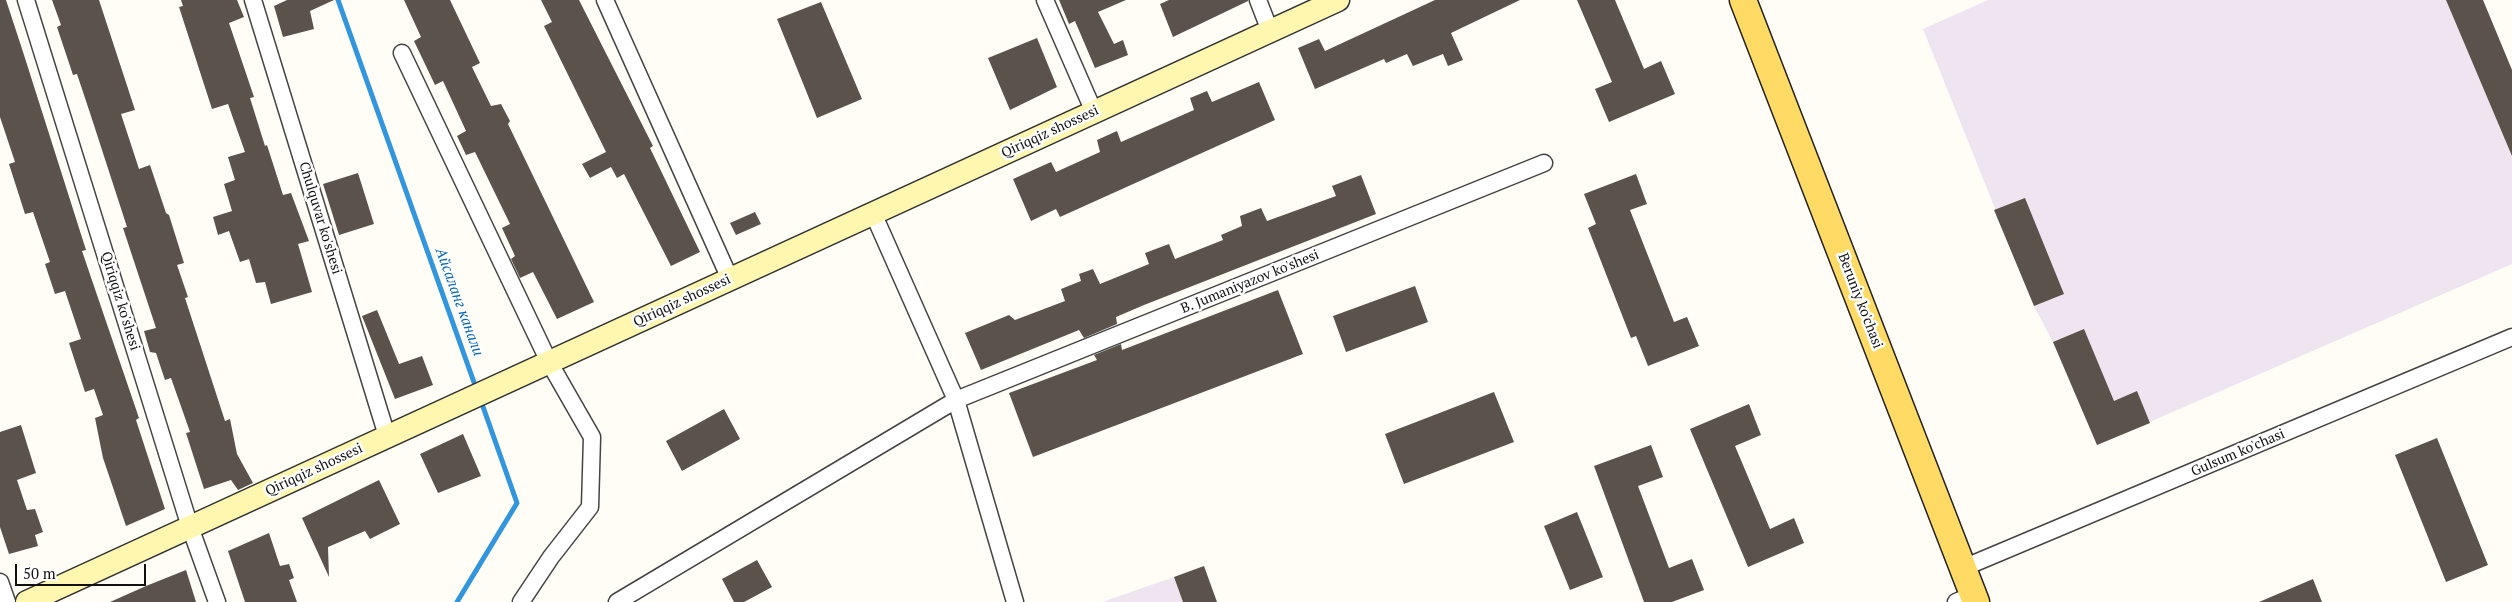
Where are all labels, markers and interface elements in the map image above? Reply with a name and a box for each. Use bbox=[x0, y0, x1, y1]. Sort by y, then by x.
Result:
street label: Qiriqqiz shossesi bbox=[999, 102, 1101, 162]
street label: Chulquvar ko'shesi bbox=[295, 160, 345, 276]
water label: Айсаланг канали bbox=[431, 245, 487, 359]
street label: B. Jumaniyazov ko'shesi bbox=[1178, 247, 1322, 317]
street label: Qiriqqiz ko'shesi bbox=[97, 250, 143, 352]
street label: Beruniy ko'chasi bbox=[1834, 251, 1886, 351]
street label: Qiriqqiz shossesi bbox=[631, 271, 733, 331]
street label: Gulsum ko'chasi bbox=[2189, 426, 2287, 480]
street label: Qiriqqiz shossesi bbox=[263, 440, 365, 500]
scale bar bbox=[18, 554, 149, 586]
text: 50 m bbox=[23, 563, 56, 583]

